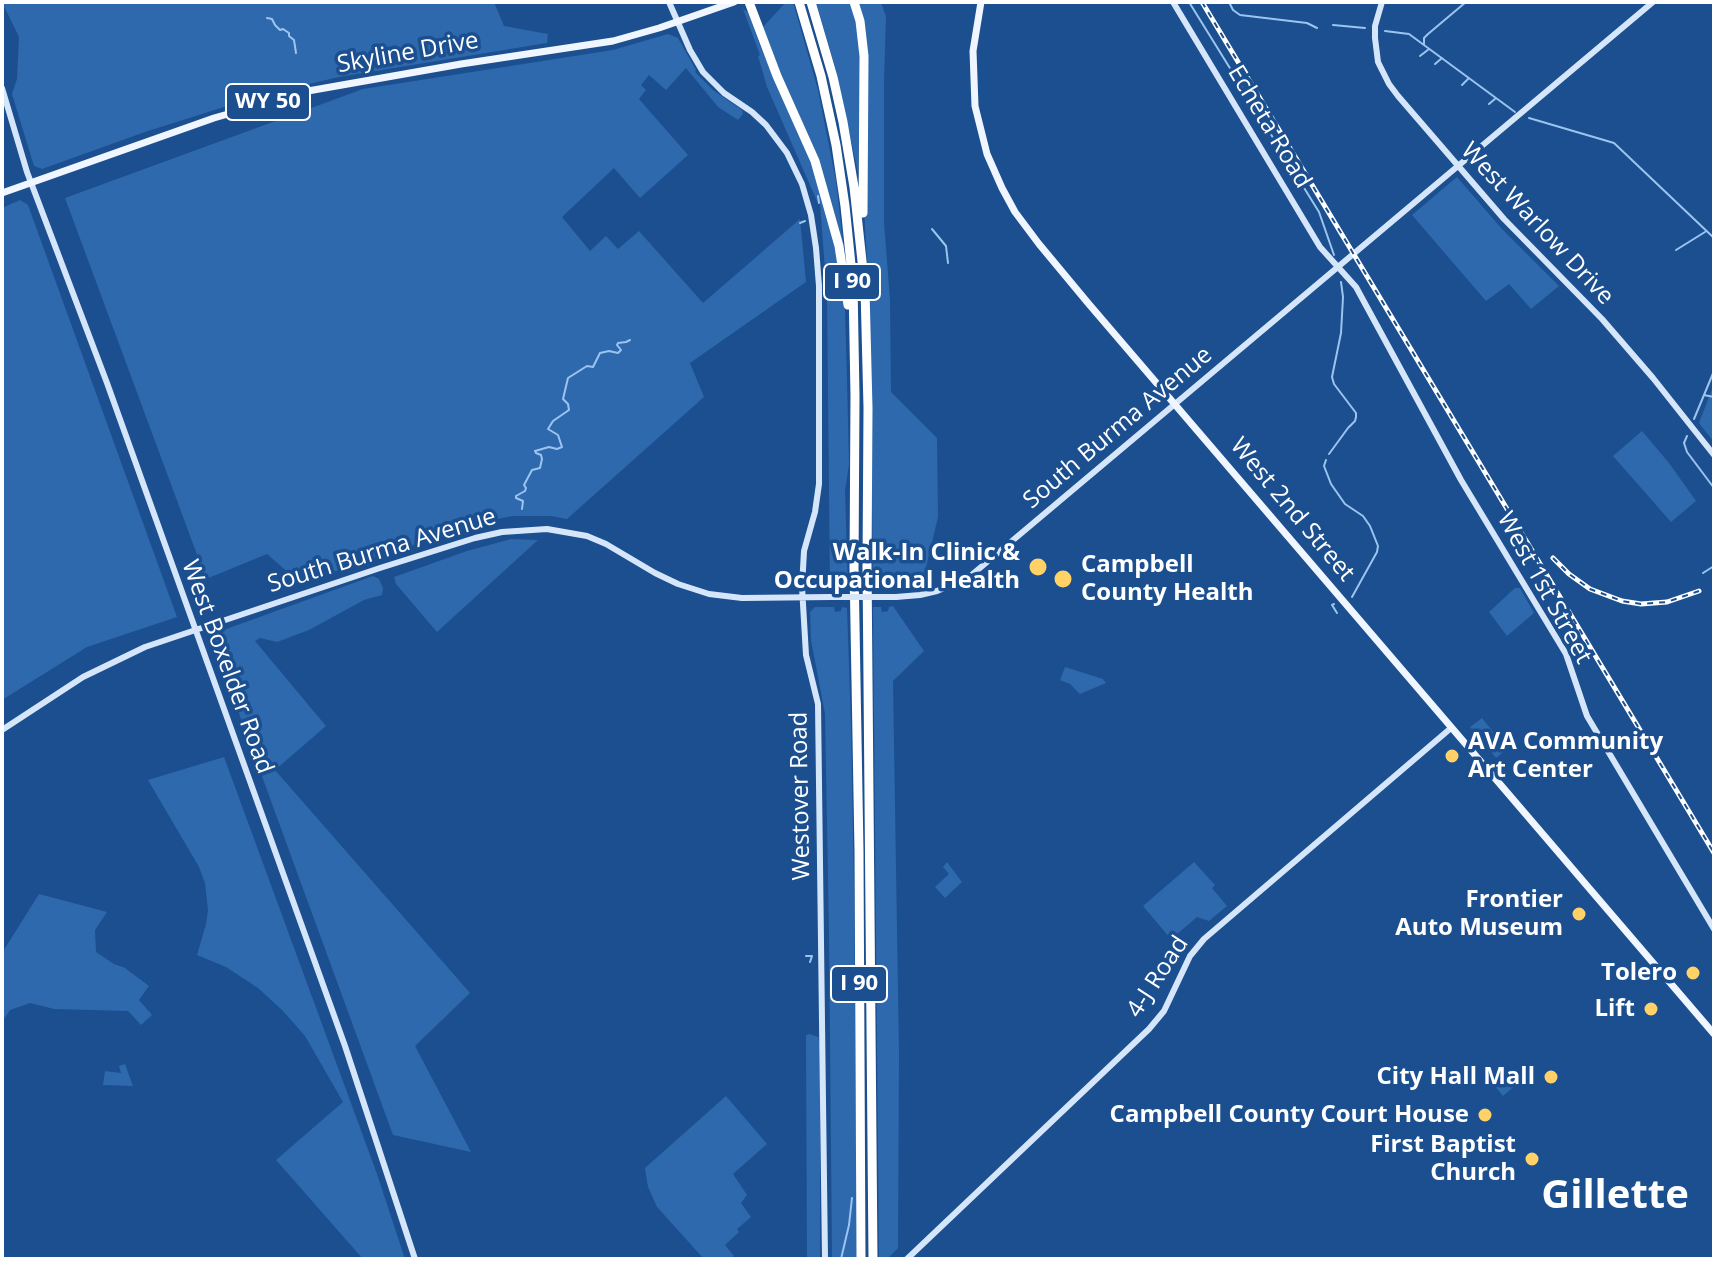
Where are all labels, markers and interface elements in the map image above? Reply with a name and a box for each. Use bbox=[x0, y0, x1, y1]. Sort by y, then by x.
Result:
street label: Skyline Drive bbox=[335, 26, 481, 80]
street label: Echeta Road bbox=[1221, 60, 1317, 194]
road number: WY 50 bbox=[226, 84, 310, 120]
street label: West Warlow Drive bbox=[1454, 137, 1620, 311]
road number: I 90 bbox=[824, 264, 880, 300]
street label: South Burma Avenue bbox=[1018, 341, 1218, 515]
street label: West 2nd Street bbox=[1224, 432, 1360, 588]
street label: South Burma Avenue bbox=[264, 503, 500, 599]
street label: West 1st Street bbox=[1490, 507, 1598, 669]
place label: Walk-In Clinic & Occupational Health bbox=[774, 539, 1020, 595]
place label: Campbell County Health bbox=[1081, 551, 1254, 607]
street label: West Boxelder Road bbox=[175, 556, 279, 778]
marker: Walk-In Clinic & Occupational Health bbox=[1027, 556, 1049, 578]
marker: Campbell County Health bbox=[1052, 568, 1074, 590]
street label: Westover Road bbox=[785, 711, 817, 881]
place label: AVA Community Art Center bbox=[1468, 728, 1663, 784]
marker: AVA Community Art Center bbox=[1443, 747, 1461, 765]
place label: Frontier Auto Museum bbox=[1395, 886, 1563, 942]
marker: Frontier Auto Museum bbox=[1570, 905, 1588, 923]
street label: 4-J Road bbox=[1121, 931, 1195, 1023]
place label: Tolero bbox=[1601, 959, 1677, 987]
marker: Tolero bbox=[1684, 964, 1702, 982]
road number: I 90 bbox=[831, 966, 887, 1002]
place label: Lift bbox=[1594, 995, 1635, 1023]
marker: Lift bbox=[1642, 1000, 1660, 1018]
place label: City Hall Mall bbox=[1377, 1063, 1535, 1091]
marker: City Hall Mall bbox=[1542, 1068, 1560, 1086]
place label: Campbell County Court House bbox=[1110, 1101, 1469, 1129]
marker: Campbell County Court House bbox=[1476, 1106, 1494, 1124]
place label: First Baptist Church bbox=[1370, 1131, 1516, 1187]
marker: First Baptist Church bbox=[1523, 1150, 1541, 1168]
district label: Gillette bbox=[1541, 1173, 1689, 1221]

